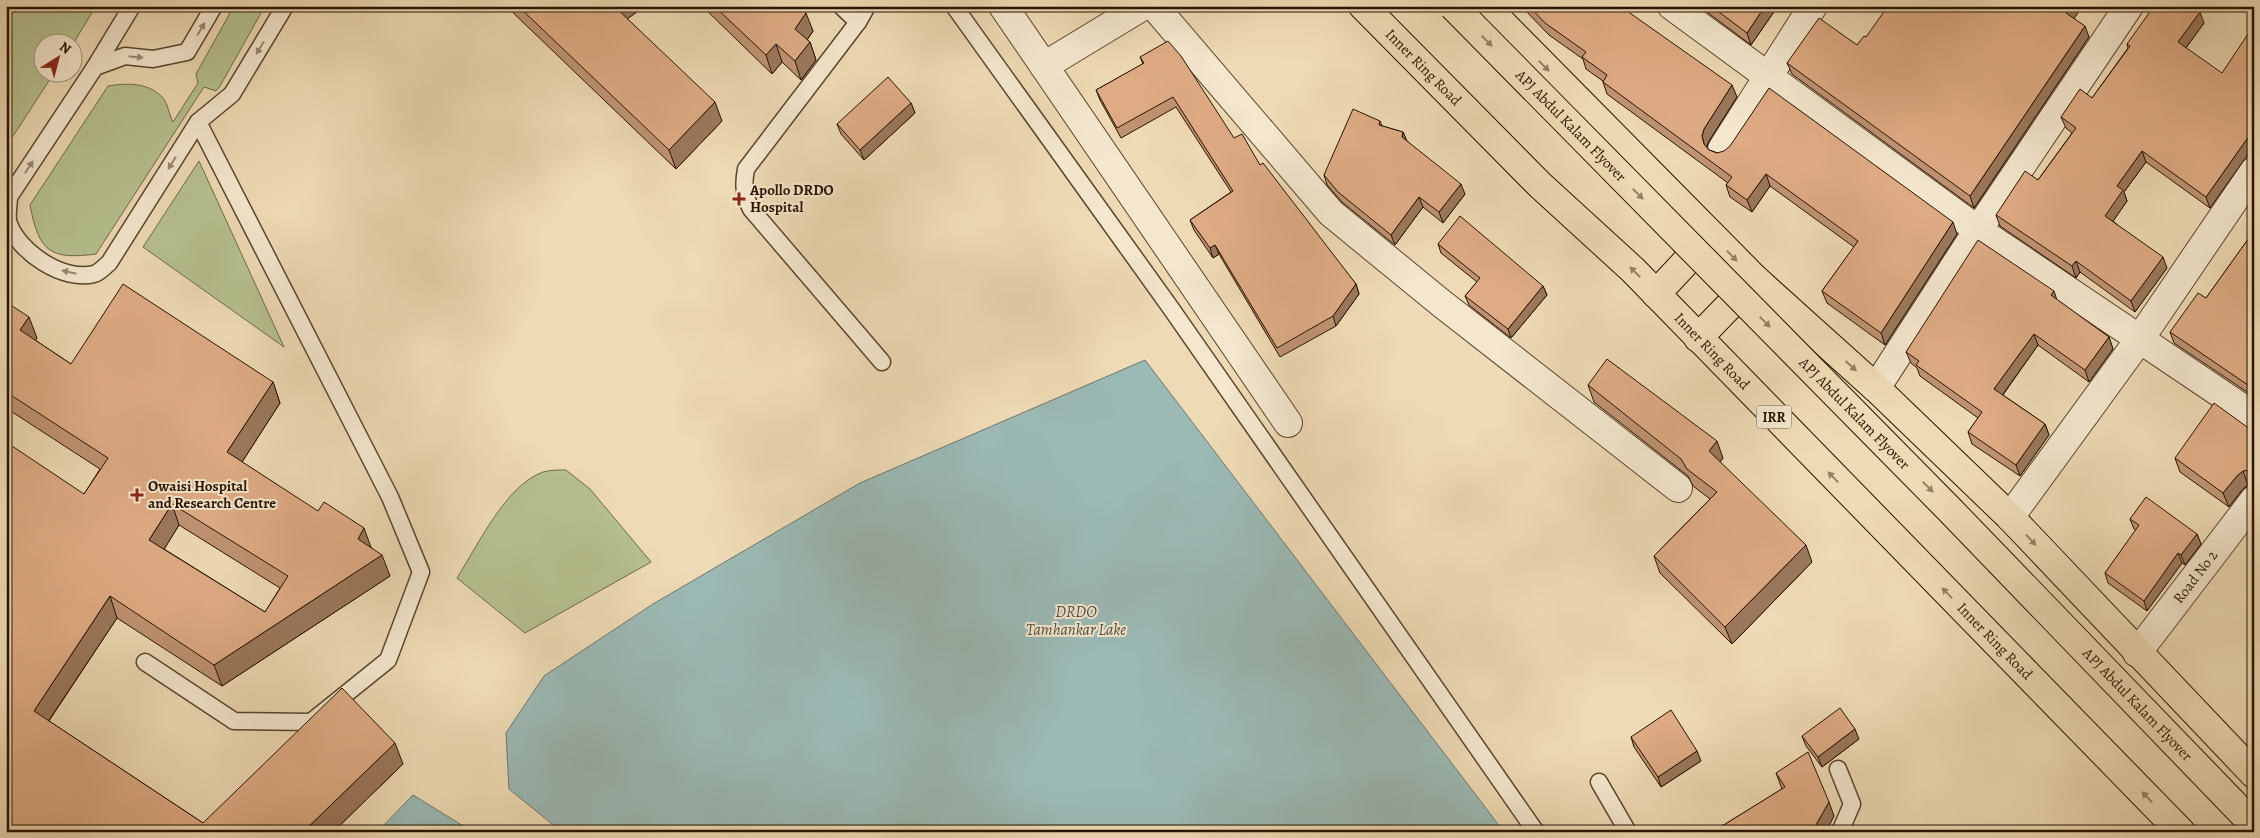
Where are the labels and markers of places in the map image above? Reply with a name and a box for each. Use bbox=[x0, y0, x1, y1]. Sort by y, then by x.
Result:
place label: Apollo DRDO Hospital bbox=[749, 180, 834, 217]
marker: Apollo DRDO Hospital bbox=[732, 192, 746, 206]
place label: Owaisi Hospital and Research Centre bbox=[148, 476, 276, 513]
marker: Owaisi Hospital and Research Centre bbox=[130, 488, 144, 502]

